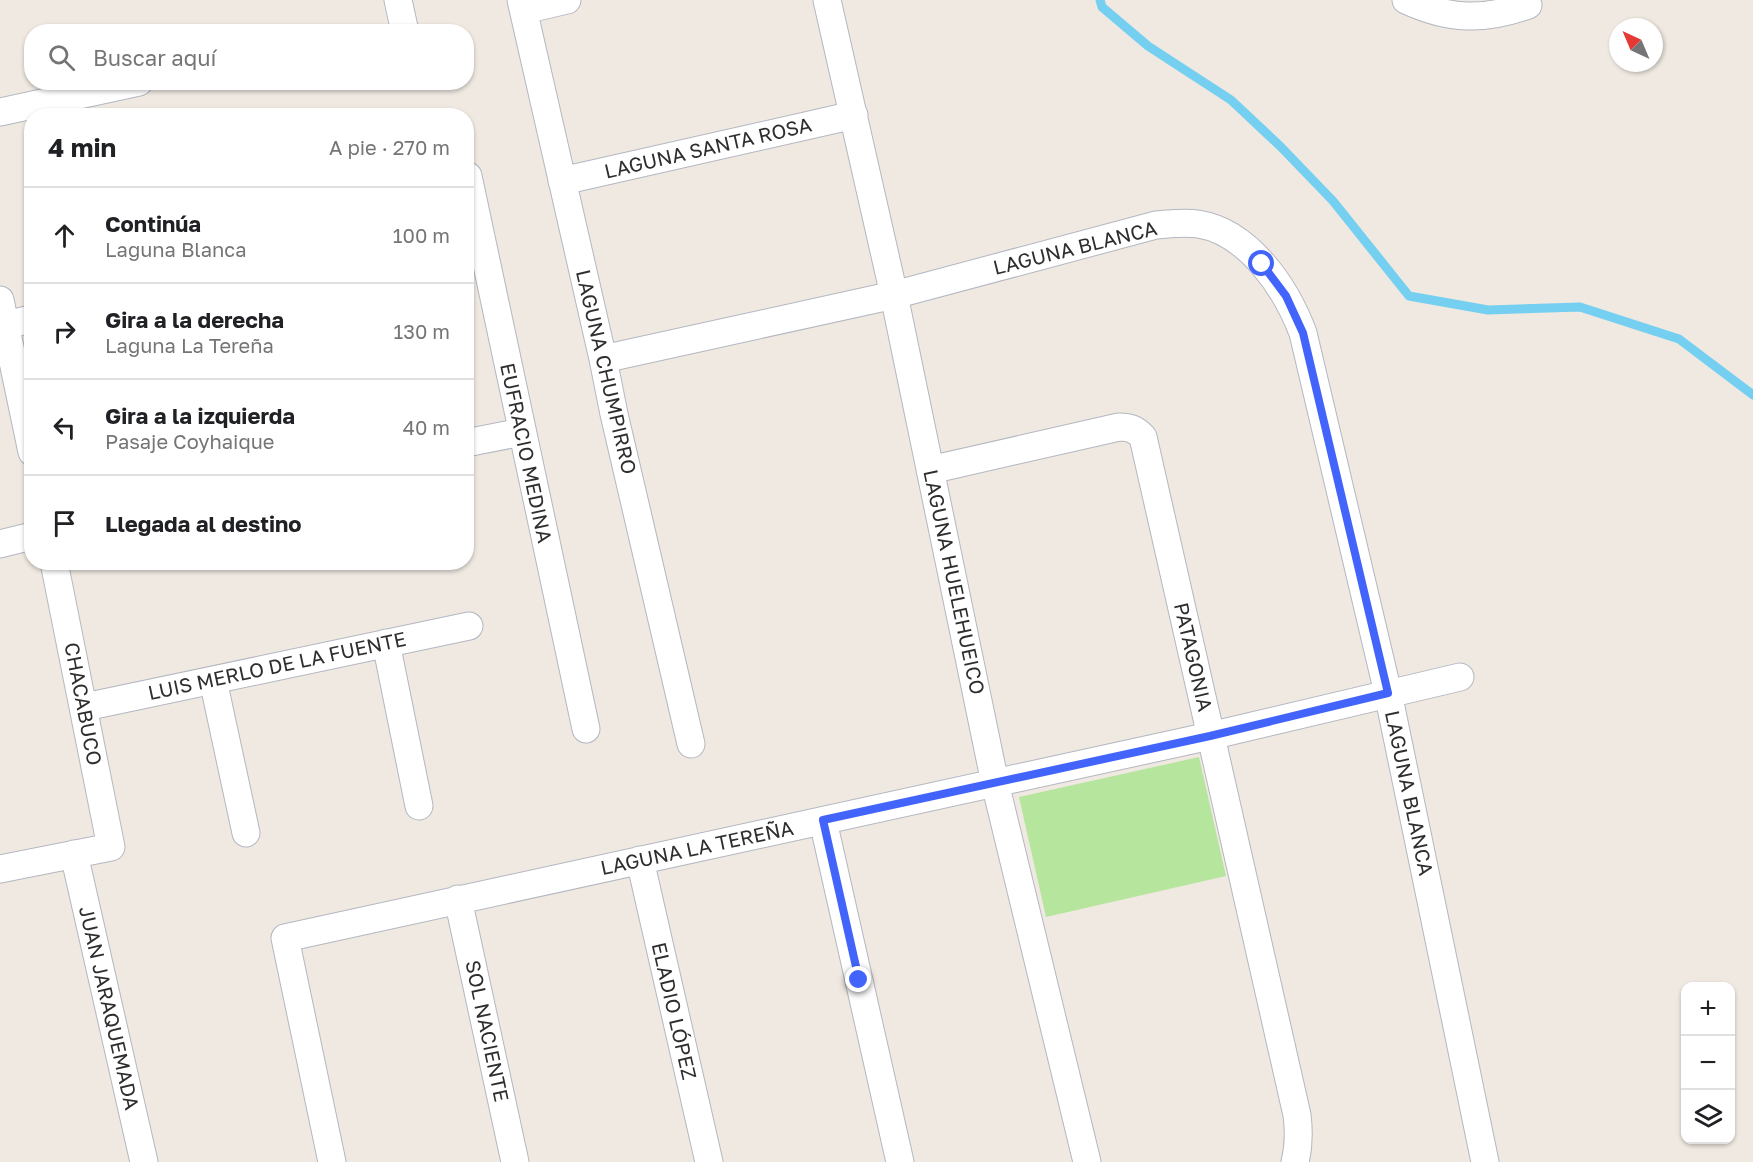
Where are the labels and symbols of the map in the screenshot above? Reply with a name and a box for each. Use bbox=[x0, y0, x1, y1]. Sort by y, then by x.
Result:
north arrow bbox=[1609, 18, 1663, 72]
street label: LAGUNA SANTA ROSA bbox=[602, 111, 814, 183]
street label: LAGUNA BLANCA bbox=[990, 215, 1159, 279]
route start bbox=[1248, 250, 1274, 276]
street label: LAGUNA CHUMPIRRO bbox=[572, 267, 642, 476]
street label: EUFRACIO MEDINA bbox=[496, 361, 558, 545]
street label: LAGUNA HUELEHUEICO bbox=[919, 467, 991, 697]
street label: PATAGONIA bbox=[1170, 600, 1218, 713]
street label: LUIS MERLO DE LA FUENTE bbox=[146, 626, 408, 704]
street label: CHACABUCO bbox=[60, 640, 108, 767]
street label: LAGUNA BLANCA bbox=[1381, 708, 1439, 877]
street label: LAGUNA LA TEREÑA bbox=[598, 815, 795, 879]
street label: JUAN JARAQUEMADA bbox=[75, 904, 145, 1112]
street label: ELADIO LÓPEZ bbox=[647, 940, 702, 1082]
street label: SOL NACIENTE bbox=[461, 958, 515, 1104]
route end bbox=[845, 966, 871, 992]

